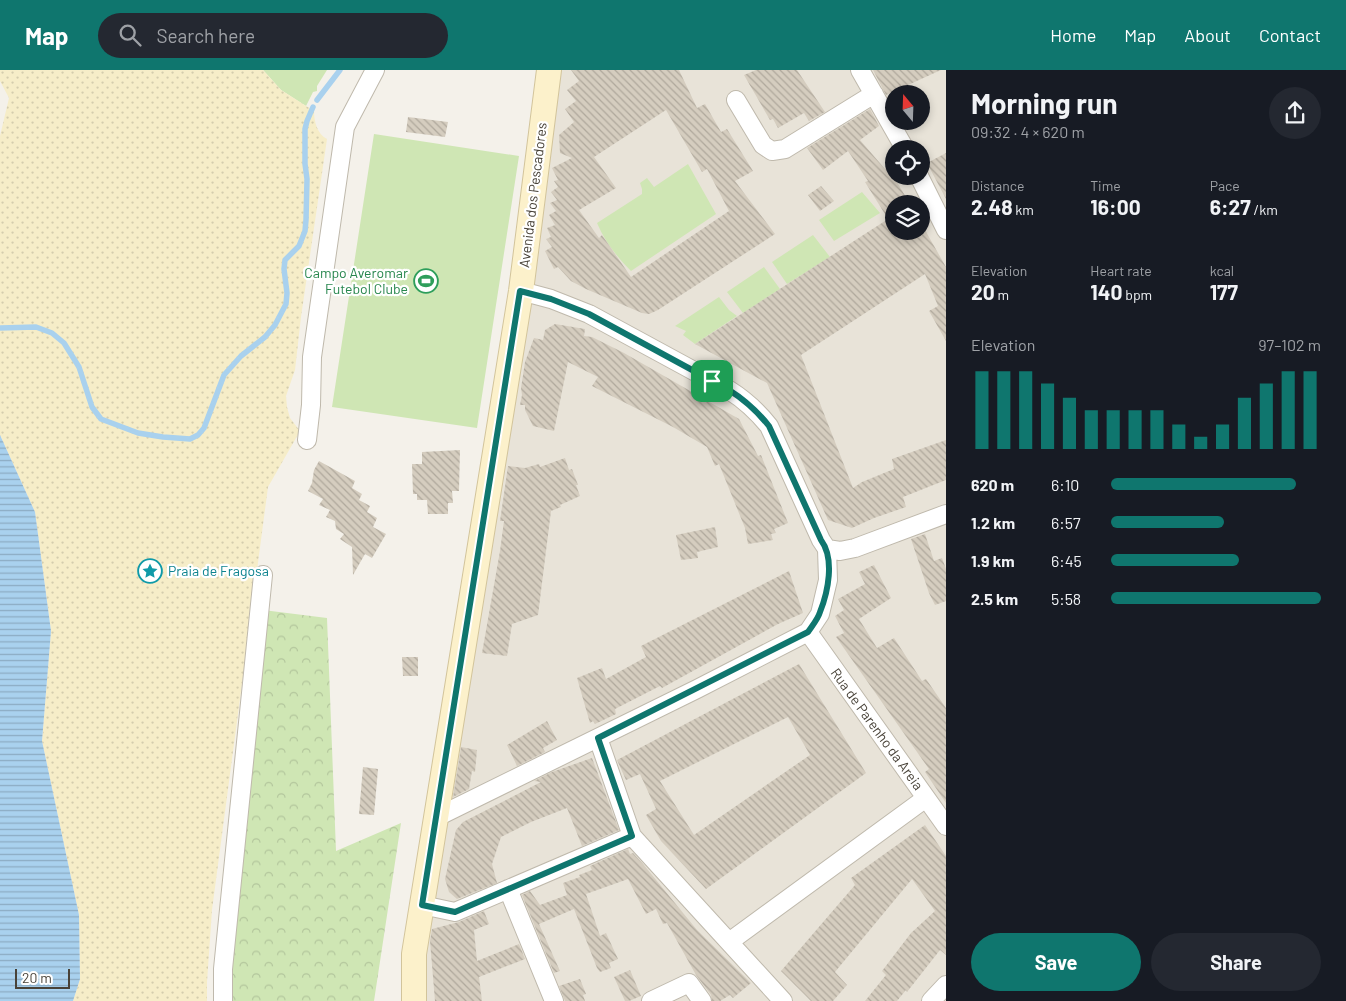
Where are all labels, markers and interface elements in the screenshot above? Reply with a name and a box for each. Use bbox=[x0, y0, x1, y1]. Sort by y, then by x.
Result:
search box bbox=[98, 13, 448, 58]
text: Map bbox=[25, 21, 68, 50]
icon: search bbox=[116, 21, 144, 49]
text: Search here bbox=[156, 24, 255, 47]
text: Home bbox=[1050, 24, 1096, 46]
text: Map bbox=[1124, 24, 1156, 46]
text: About bbox=[1184, 24, 1231, 46]
text: Contact bbox=[1259, 24, 1321, 46]
north arrow bbox=[885, 85, 930, 130]
map controls bbox=[885, 85, 930, 240]
text: Morning run bbox=[971, 86, 1118, 120]
button: share bbox=[1269, 87, 1321, 139]
street label: Avenida dos Pescadores bbox=[515, 121, 550, 269]
text: 09:32 · 4 × 620 m bbox=[971, 122, 1085, 141]
button: locate bbox=[885, 140, 930, 185]
text: Distance bbox=[971, 177, 1024, 194]
text: Time bbox=[1090, 177, 1121, 194]
text: Pace bbox=[1210, 177, 1240, 194]
text: 2.48 bbox=[971, 194, 1013, 219]
text: 16:00 bbox=[1090, 194, 1141, 219]
text: 6:27 bbox=[1210, 194, 1251, 219]
button: layers bbox=[885, 195, 930, 240]
text: km bbox=[1013, 201, 1034, 218]
text: /km bbox=[1251, 201, 1278, 218]
text: Elevation bbox=[971, 262, 1027, 279]
text: Heart rate bbox=[1090, 262, 1152, 279]
text: kcal bbox=[1210, 262, 1234, 279]
place label: Campo Averomar Futebol Clube bbox=[304, 264, 408, 297]
sports icon: Campo Averomar Futebol Clube bbox=[413, 268, 439, 294]
text: 20 bbox=[971, 279, 995, 304]
text: 140 bbox=[1090, 279, 1122, 304]
text: 177 bbox=[1210, 279, 1238, 304]
text: m bbox=[995, 286, 1009, 303]
text: bpm bbox=[1122, 286, 1152, 303]
text: Elevation bbox=[971, 335, 1035, 354]
text: 97–102 m bbox=[1258, 335, 1321, 354]
pin bbox=[691, 360, 733, 402]
icon: arrive bbox=[698, 367, 726, 395]
text: 620 m bbox=[971, 475, 1014, 494]
text: 6:10 bbox=[1051, 475, 1079, 494]
text: 1.2 km bbox=[971, 513, 1015, 532]
text: 6:57 bbox=[1051, 513, 1080, 532]
text: 1.9 km bbox=[971, 551, 1015, 570]
text: 6:45 bbox=[1051, 551, 1082, 570]
place icon: Praia de Fragosa bbox=[137, 558, 163, 584]
place label: Praia de Fragosa bbox=[168, 562, 269, 579]
text: 2.5 km bbox=[971, 589, 1018, 608]
text: 5:58 bbox=[1051, 589, 1081, 608]
street label: Rua de Parenho da Areia bbox=[827, 664, 927, 793]
button: Save bbox=[971, 933, 1141, 991]
button: Share bbox=[1151, 933, 1321, 991]
scale bar bbox=[15, 966, 70, 989]
text: 20 m bbox=[22, 969, 52, 986]

